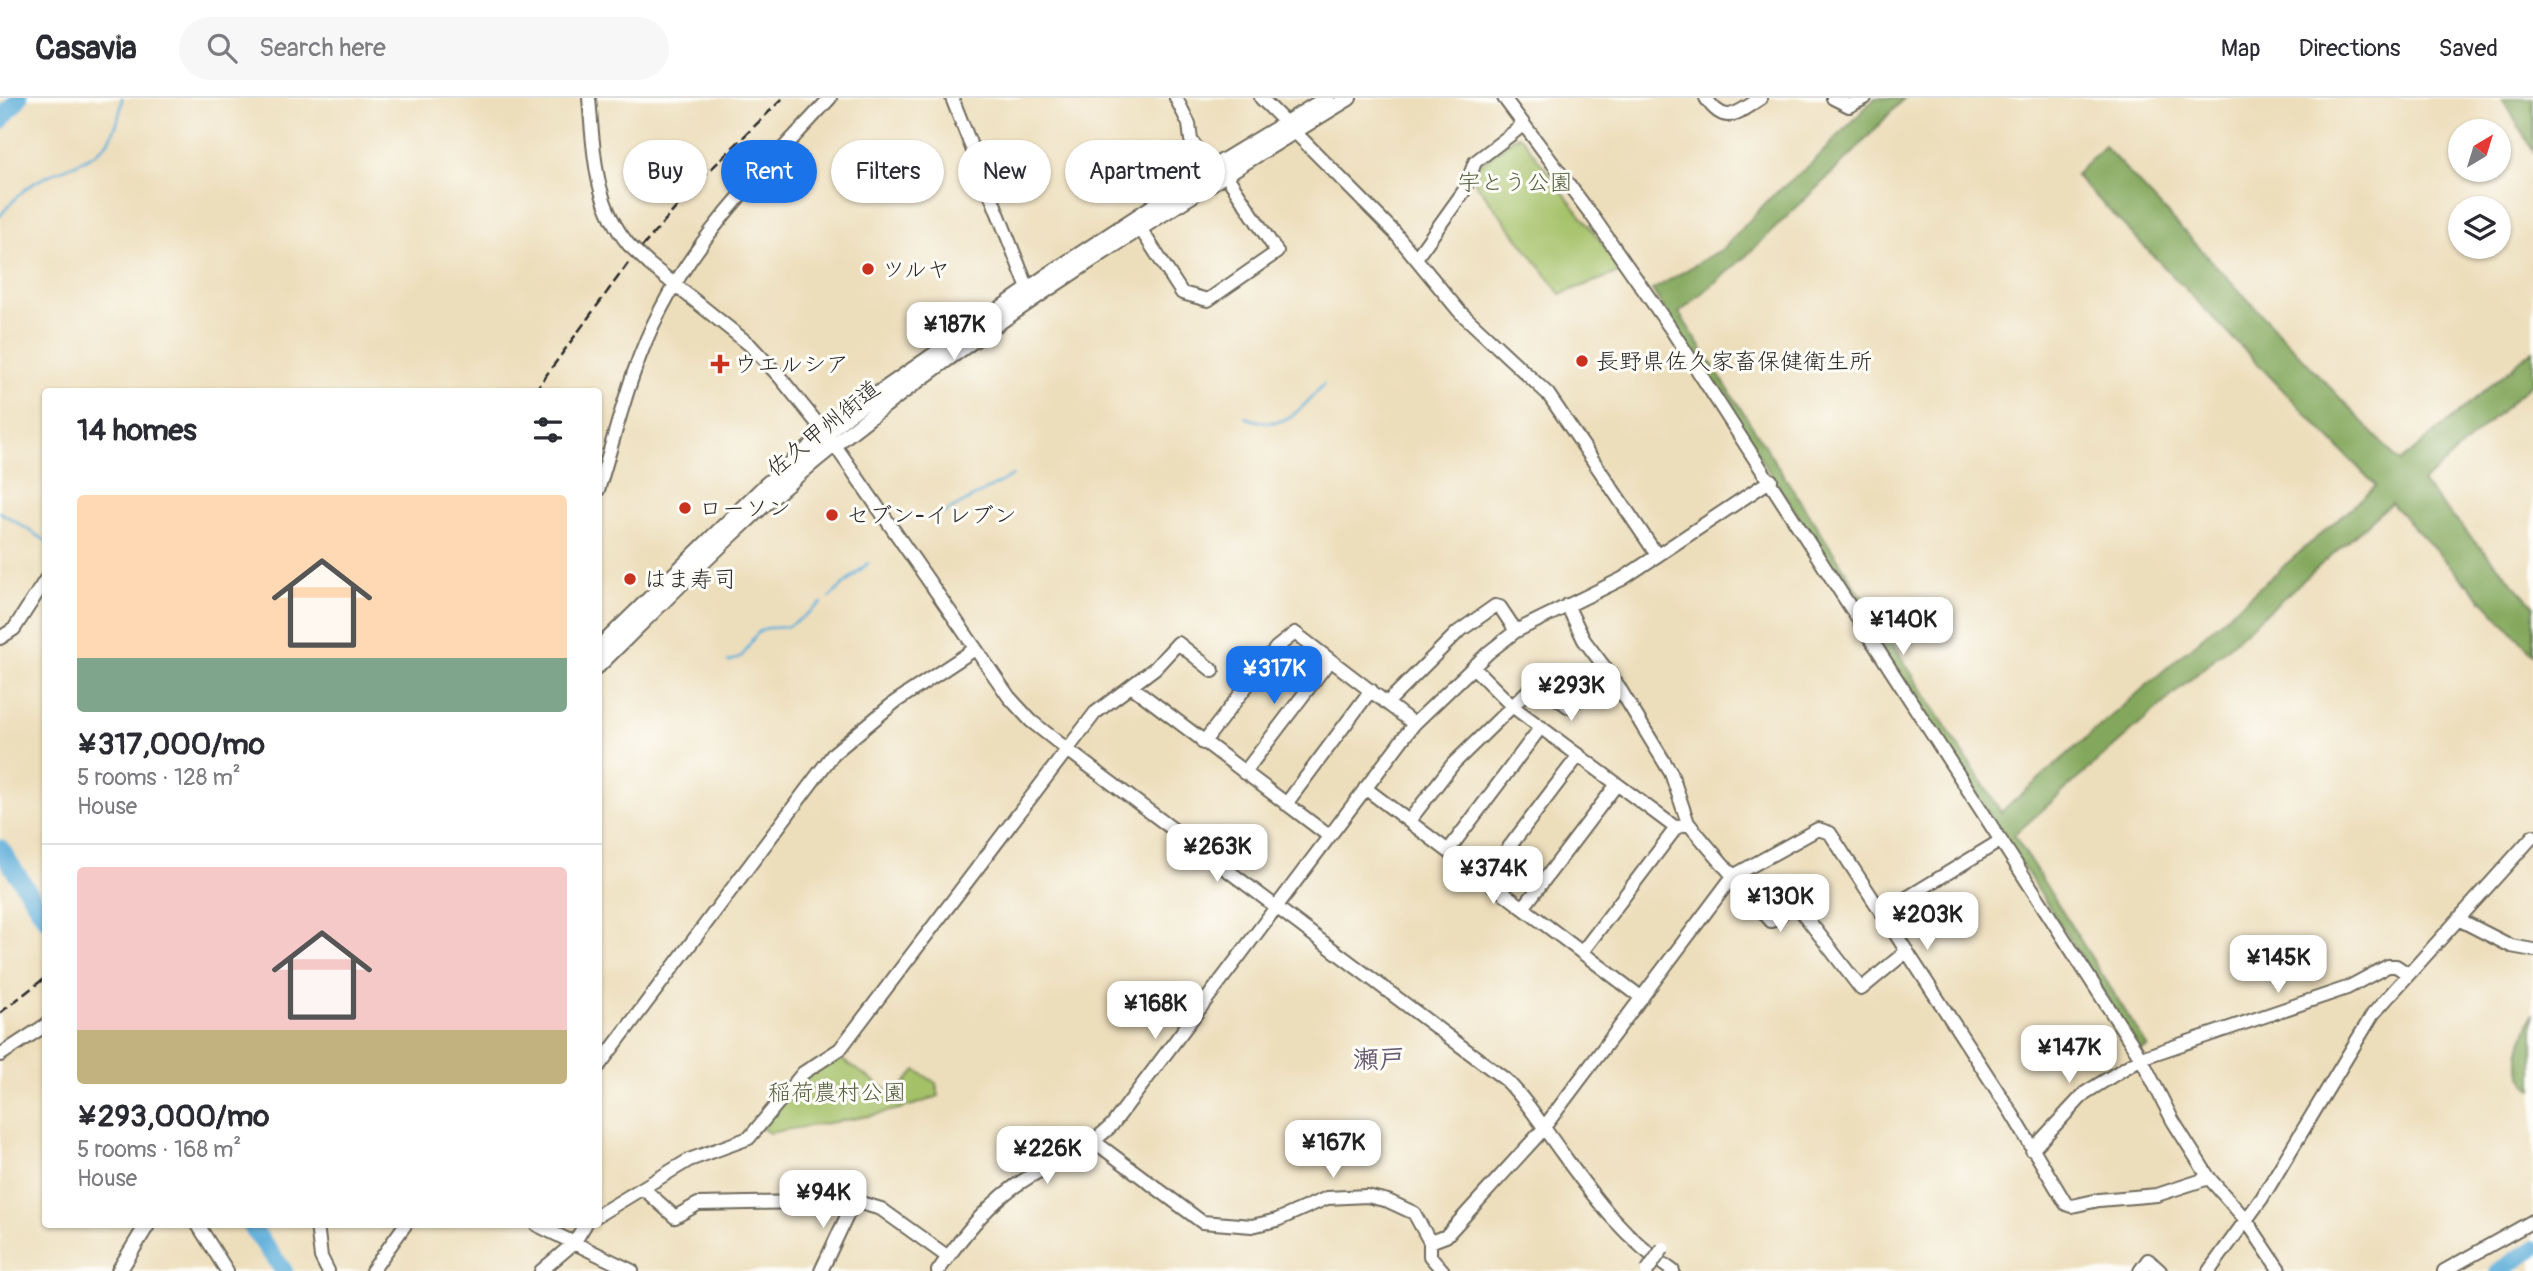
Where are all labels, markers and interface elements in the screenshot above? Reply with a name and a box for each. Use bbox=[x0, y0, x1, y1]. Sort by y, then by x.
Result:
search box bbox=[179, 17, 669, 80]
text: Casavia bbox=[35, 28, 137, 69]
icon: search bbox=[203, 29, 241, 67]
text: Search here bbox=[259, 32, 386, 64]
text: Map bbox=[2221, 34, 2261, 63]
text: Directions bbox=[2299, 34, 2400, 63]
text: Saved bbox=[2438, 34, 2498, 63]
north arrow bbox=[2448, 119, 2511, 182]
map controls bbox=[2448, 119, 2511, 259]
chip: Buy bbox=[623, 140, 707, 203]
chip: Rent bbox=[721, 140, 817, 203]
chip: Filters bbox=[831, 140, 944, 203]
chip: New bbox=[958, 140, 1051, 203]
chip: Apartment bbox=[1065, 140, 1225, 203]
park label: 宇とう公園 bbox=[1458, 168, 1573, 197]
button: layers bbox=[2448, 196, 2511, 259]
place label: ツルヤ bbox=[882, 255, 950, 284]
marker: ツルヤ bbox=[860, 261, 876, 277]
pin: ¥187K bbox=[905, 302, 1003, 362]
text: ¥187K bbox=[923, 310, 985, 339]
place label: 長野県佐久家畜保健衛生所 bbox=[1596, 347, 1872, 376]
place label: ウエルシア bbox=[734, 350, 849, 379]
marker: 長野県佐久家畜保健衛生所 bbox=[1574, 353, 1590, 369]
marker: ウエルシア bbox=[712, 356, 728, 372]
street label: 佐久甲州街道 bbox=[761, 374, 886, 483]
icon: filters bbox=[529, 411, 567, 449]
text: 14 homes bbox=[77, 412, 197, 449]
place label: ローソン bbox=[699, 494, 791, 523]
marker: ローソン bbox=[677, 500, 693, 516]
place label: セブン-イレブン bbox=[846, 501, 1017, 530]
marker: セブン-イレブン bbox=[824, 507, 840, 523]
icon: home bbox=[259, 540, 385, 666]
place label: はま寿司 bbox=[644, 565, 736, 594]
marker: はま寿司 bbox=[622, 571, 638, 587]
pin: ¥140K bbox=[1854, 598, 1952, 657]
text: ¥140K bbox=[1869, 605, 1937, 634]
pin: ¥317K bbox=[1225, 646, 1323, 706]
text: ¥317K bbox=[1242, 654, 1306, 683]
pin: ¥293K bbox=[1522, 664, 1620, 723]
text: ¥293K bbox=[1537, 671, 1605, 700]
text: ¥317,000/mo bbox=[77, 726, 265, 763]
text: 5 rooms · 128 m² bbox=[77, 763, 241, 792]
text: House bbox=[77, 792, 137, 821]
pin: ¥263K bbox=[1168, 824, 1266, 884]
text: ¥263K bbox=[1183, 832, 1251, 861]
pin: ¥374K bbox=[1444, 846, 1542, 906]
text: ¥374K bbox=[1459, 854, 1527, 883]
pin: ¥130K bbox=[1731, 874, 1829, 934]
text: ¥130K bbox=[1746, 882, 1814, 911]
pin: ¥203K bbox=[1878, 892, 1976, 952]
text: ¥203K bbox=[1891, 900, 1963, 929]
icon: home bbox=[259, 912, 385, 1038]
pin: ¥145K bbox=[2229, 936, 2327, 995]
text: ¥145K bbox=[2246, 943, 2310, 972]
pin: ¥168K bbox=[1106, 982, 1204, 1041]
text: ¥168K bbox=[1123, 989, 1187, 1018]
pin: ¥147K bbox=[2020, 1026, 2118, 1085]
text: ¥147K bbox=[2037, 1033, 2101, 1062]
district label: 瀬戸 bbox=[1353, 1044, 1405, 1076]
park label: 稲荷農村公園 bbox=[768, 1078, 906, 1107]
text: ¥293,000/mo bbox=[77, 1098, 269, 1135]
pin: ¥167K bbox=[1284, 1121, 1382, 1180]
pin: ¥226K bbox=[998, 1126, 1096, 1186]
text: ¥167K bbox=[1301, 1128, 1365, 1157]
text: ¥226K bbox=[1013, 1134, 1081, 1163]
text: 5 rooms · 168 m² bbox=[77, 1135, 241, 1164]
text: House bbox=[77, 1164, 137, 1193]
pin: ¥94K bbox=[782, 1170, 864, 1230]
text: ¥94K bbox=[795, 1178, 851, 1207]

